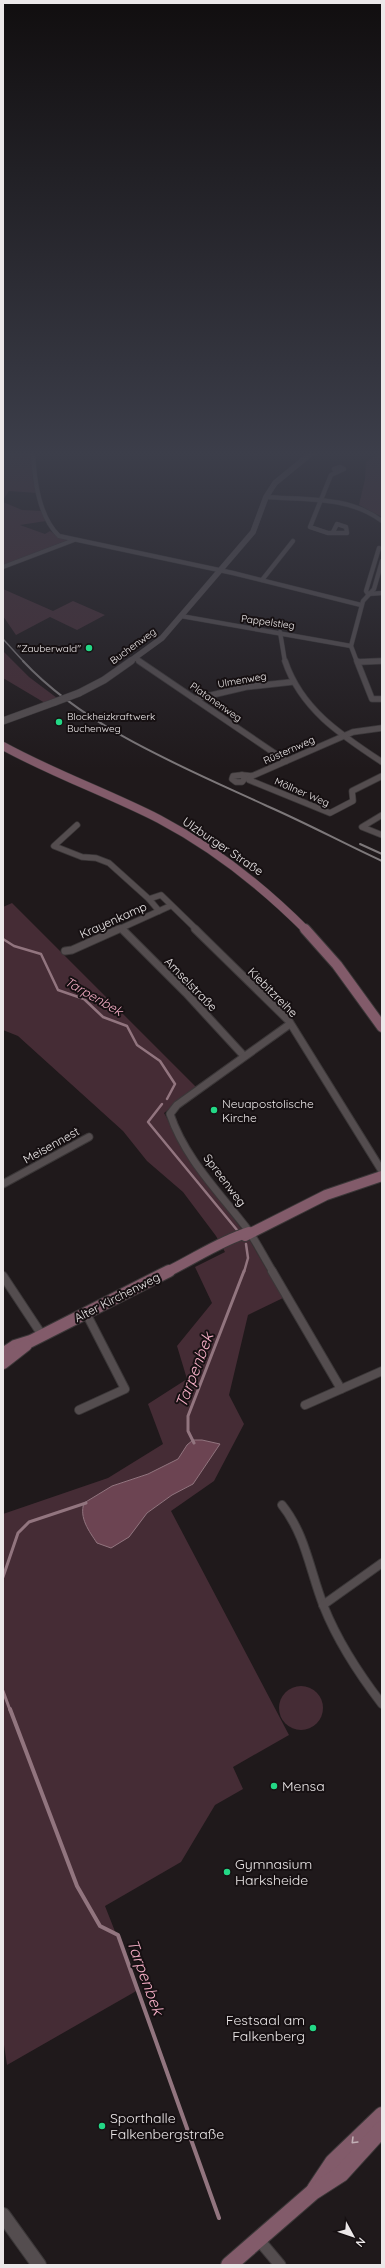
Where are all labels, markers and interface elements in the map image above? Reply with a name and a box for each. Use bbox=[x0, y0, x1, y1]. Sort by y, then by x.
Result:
street label: Pappelstieg bbox=[240, 612, 296, 632]
street label: Buchenweg bbox=[107, 625, 159, 667]
place label: "Zauberwald" bbox=[17, 642, 81, 655]
marker: "Zauberwald" bbox=[84, 643, 94, 653]
street label: Ulmenweg bbox=[217, 669, 267, 691]
street label: Platanenweg bbox=[188, 679, 244, 725]
place label: Blockheizkraftwerk Buchenweg bbox=[67, 710, 155, 735]
marker: Blockheizkraftwerk Buchenweg bbox=[54, 717, 64, 727]
street label: Rüsternweg bbox=[261, 733, 317, 767]
street label: Möllner Weg bbox=[273, 775, 331, 809]
street label: Ulzburger Straße bbox=[180, 813, 266, 879]
street label: Krayenkamp bbox=[77, 898, 149, 942]
street label: Amselstraße bbox=[162, 954, 221, 1014]
street label: Kiebitzreihe bbox=[245, 964, 301, 1020]
water label: Tarpenbek bbox=[62, 973, 127, 1020]
place label: Neuapostolische Kirche bbox=[222, 1096, 314, 1125]
marker: Neuapostolische Kirche bbox=[209, 1105, 219, 1115]
street label: Meisennest bbox=[20, 1123, 82, 1167]
street label: Spreenweg bbox=[200, 1151, 250, 1209]
street label: Alter Kirchenweg bbox=[72, 1269, 162, 1325]
water label: Tarpenbek bbox=[170, 1328, 218, 1411]
place label: Mensa bbox=[282, 1777, 325, 1795]
marker: Mensa bbox=[269, 1781, 279, 1791]
place label: Gymnasium Harksheide bbox=[235, 1855, 312, 1889]
marker: Gymnasium Harksheide bbox=[222, 1867, 232, 1877]
water label: Tarpenbek bbox=[123, 1936, 169, 2019]
place label: Festsaal am Falkenberg bbox=[226, 2011, 305, 2045]
marker: Festsaal am Falkenberg bbox=[308, 2023, 318, 2033]
place label: Sporthalle Falkenbergstraße bbox=[110, 2109, 224, 2143]
marker: Sporthalle Falkenbergstraße bbox=[97, 2121, 107, 2131]
one-way arrow bbox=[351, 2136, 359, 2144]
north arrow bbox=[333, 2216, 373, 2256]
text: N bbox=[353, 2235, 369, 2250]

